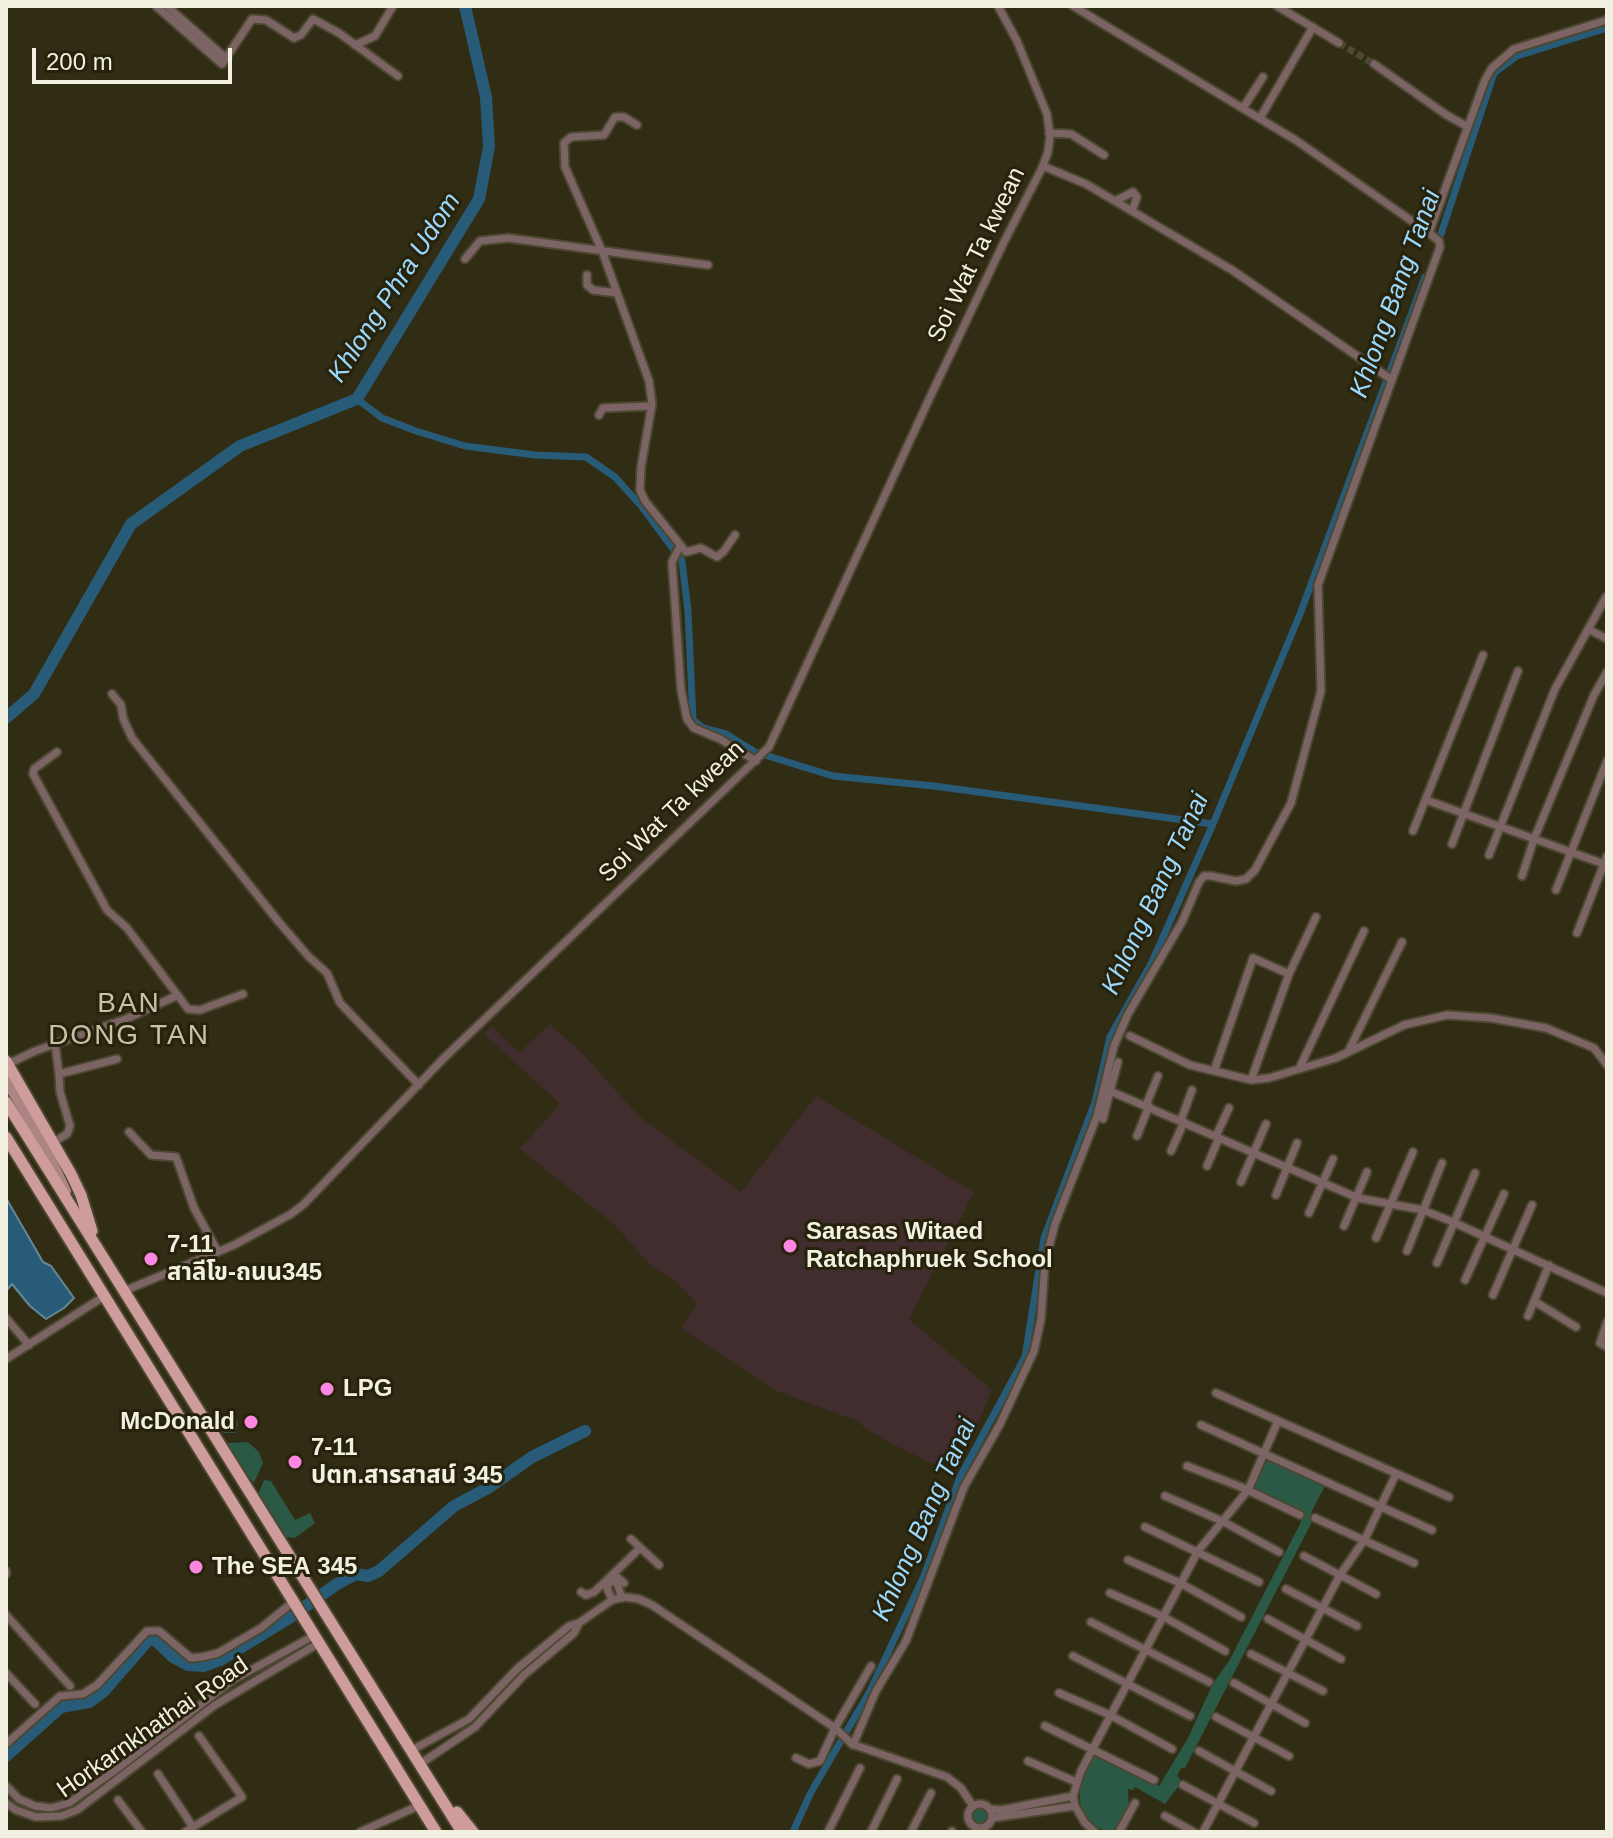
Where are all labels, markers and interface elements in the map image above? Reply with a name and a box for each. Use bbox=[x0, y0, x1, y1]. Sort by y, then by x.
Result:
scale bar bbox=[36, 32, 236, 82]
text: 200 m bbox=[46, 48, 113, 75]
street label: Soi Wat Ta kwean bbox=[922, 163, 1032, 347]
water label: Khlong Bang Tanai bbox=[1344, 186, 1448, 402]
water label: Khlong Phra Udom bbox=[322, 187, 468, 389]
street label: Soi Wat Ta kwean bbox=[593, 735, 751, 889]
water label: Khlong Bang Tanai bbox=[1096, 788, 1216, 1000]
district label: BAN DONG TAN bbox=[48, 987, 210, 1053]
place label: Sarasas Witaed Ratchaphruek School bbox=[806, 1218, 1053, 1274]
place label: 7-11 สาลีโข-ถนน345 bbox=[167, 1231, 322, 1287]
marker: Sarasas Witaed Ratchaphruek School bbox=[781, 1237, 799, 1255]
marker: 7-11 สาลีโข-ถนน345 bbox=[142, 1250, 160, 1268]
place label: LPG bbox=[343, 1375, 392, 1403]
marker: LPG bbox=[318, 1380, 336, 1398]
place label: McDonald bbox=[120, 1408, 235, 1436]
marker: McDonald bbox=[242, 1413, 260, 1431]
water label: Khlong Bang Tanai bbox=[866, 1414, 984, 1626]
place label: 7-11 ปตท.สารสาสน์ 345 bbox=[311, 1434, 503, 1490]
marker: 7-11 ปตท.สารสาสน์ 345 bbox=[286, 1453, 304, 1471]
place label: The SEA 345 bbox=[212, 1553, 357, 1581]
marker: The SEA 345 bbox=[187, 1558, 205, 1576]
street label: Horkarnkhathai Road bbox=[52, 1651, 254, 1805]

